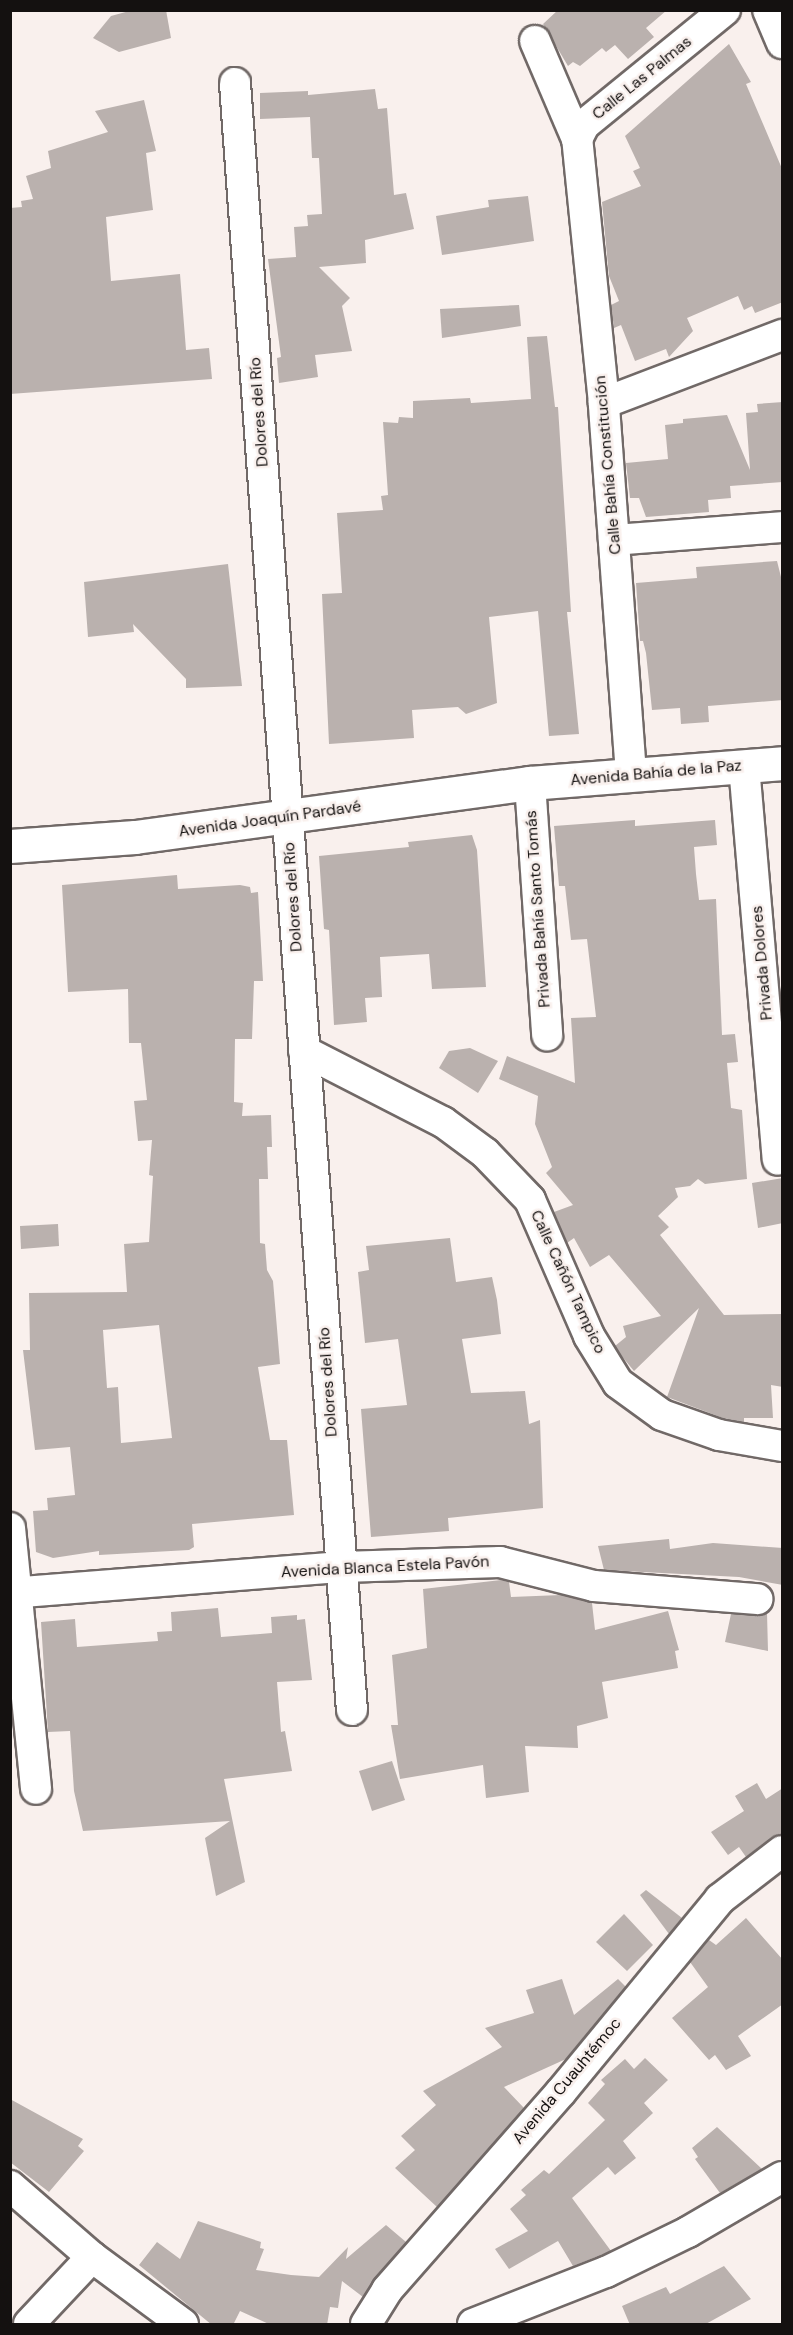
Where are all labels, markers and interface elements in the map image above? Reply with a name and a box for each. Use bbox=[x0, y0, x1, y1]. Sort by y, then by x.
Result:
street label: Calle Las Palmas bbox=[588, 32, 696, 124]
street label: Dolores del Río bbox=[246, 356, 272, 468]
street label: Calle Bahía Constitución bbox=[591, 375, 625, 555]
street label: Avenida Bahía de la Paz bbox=[570, 756, 742, 790]
street label: Avenida Joaquín Pardavé bbox=[177, 797, 363, 841]
street label: Privada Bahía Santo Tomás bbox=[522, 810, 554, 1008]
street label: Dolores del Río bbox=[280, 841, 306, 953]
street label: Privada Dolores bbox=[747, 905, 777, 1021]
street label: Calle Cañón Tampico bbox=[526, 1207, 610, 1357]
street label: Dolores del Río bbox=[315, 1326, 341, 1438]
street label: Avenida Blanca Estela Pavón bbox=[280, 1552, 490, 1582]
street label: Avenida Cuauhtémoc bbox=[509, 2014, 625, 2148]

